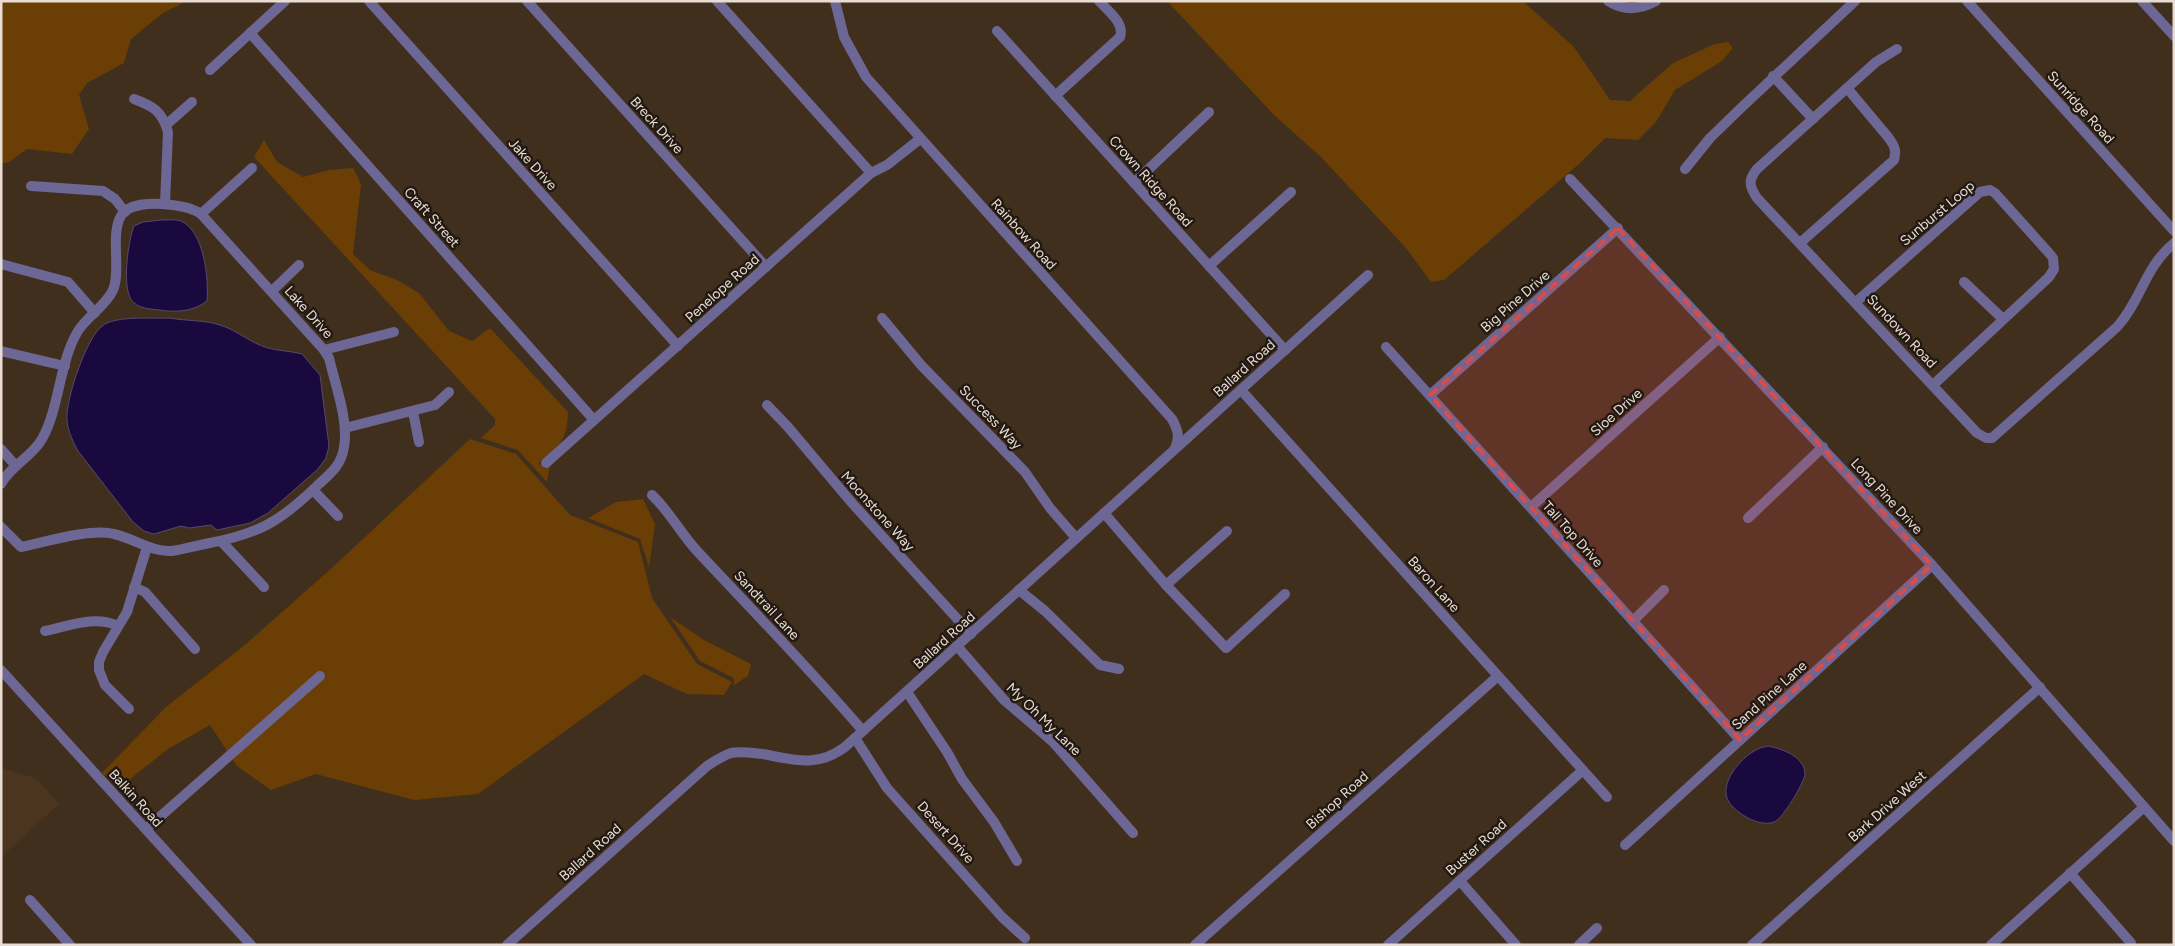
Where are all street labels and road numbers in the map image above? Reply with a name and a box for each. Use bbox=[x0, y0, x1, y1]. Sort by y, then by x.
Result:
street label: Sunridge Road bbox=[2044, 67, 2118, 147]
street label: Breck Drive bbox=[627, 93, 687, 158]
street label: Crown Ridge Road bbox=[1105, 132, 1196, 230]
street label: Jake Drive bbox=[505, 135, 561, 194]
street label: Sunburst Loop bbox=[1897, 177, 1978, 249]
street label: Craft Street bbox=[400, 184, 463, 251]
street label: Rainbow Road bbox=[987, 195, 1060, 273]
street label: Penelope Road bbox=[682, 251, 763, 326]
street label: Big Pine Drive bbox=[1477, 266, 1554, 336]
street label: Lake Drive bbox=[281, 283, 337, 342]
street label: Sundown Road bbox=[1863, 291, 1940, 372]
street label: Ballard Road bbox=[1210, 336, 1279, 401]
street label: Success Way bbox=[956, 382, 1026, 454]
street label: Sloe Drive bbox=[1587, 385, 1646, 440]
street label: Long Pine Drive bbox=[1847, 455, 1926, 538]
street label: Moonstone Way bbox=[837, 468, 918, 555]
street label: Tall Top Drive bbox=[1539, 498, 1607, 571]
street label: Baron Lane bbox=[1404, 553, 1463, 616]
street label: Sandtrail Lane bbox=[730, 567, 803, 644]
street label: Ballard Road bbox=[910, 608, 979, 673]
street label: Sand Pine Lane bbox=[1728, 657, 1811, 734]
street label: My Oh My Lane bbox=[1003, 679, 1085, 760]
street label: Balkin Road bbox=[105, 766, 166, 831]
street label: Bark Drive West bbox=[1845, 767, 1930, 846]
street label: Bishop Road bbox=[1303, 768, 1372, 833]
street label: Desert Drive bbox=[913, 798, 978, 867]
street label: Buster Road bbox=[1442, 816, 1510, 879]
street label: Ballard Road bbox=[556, 820, 625, 885]

